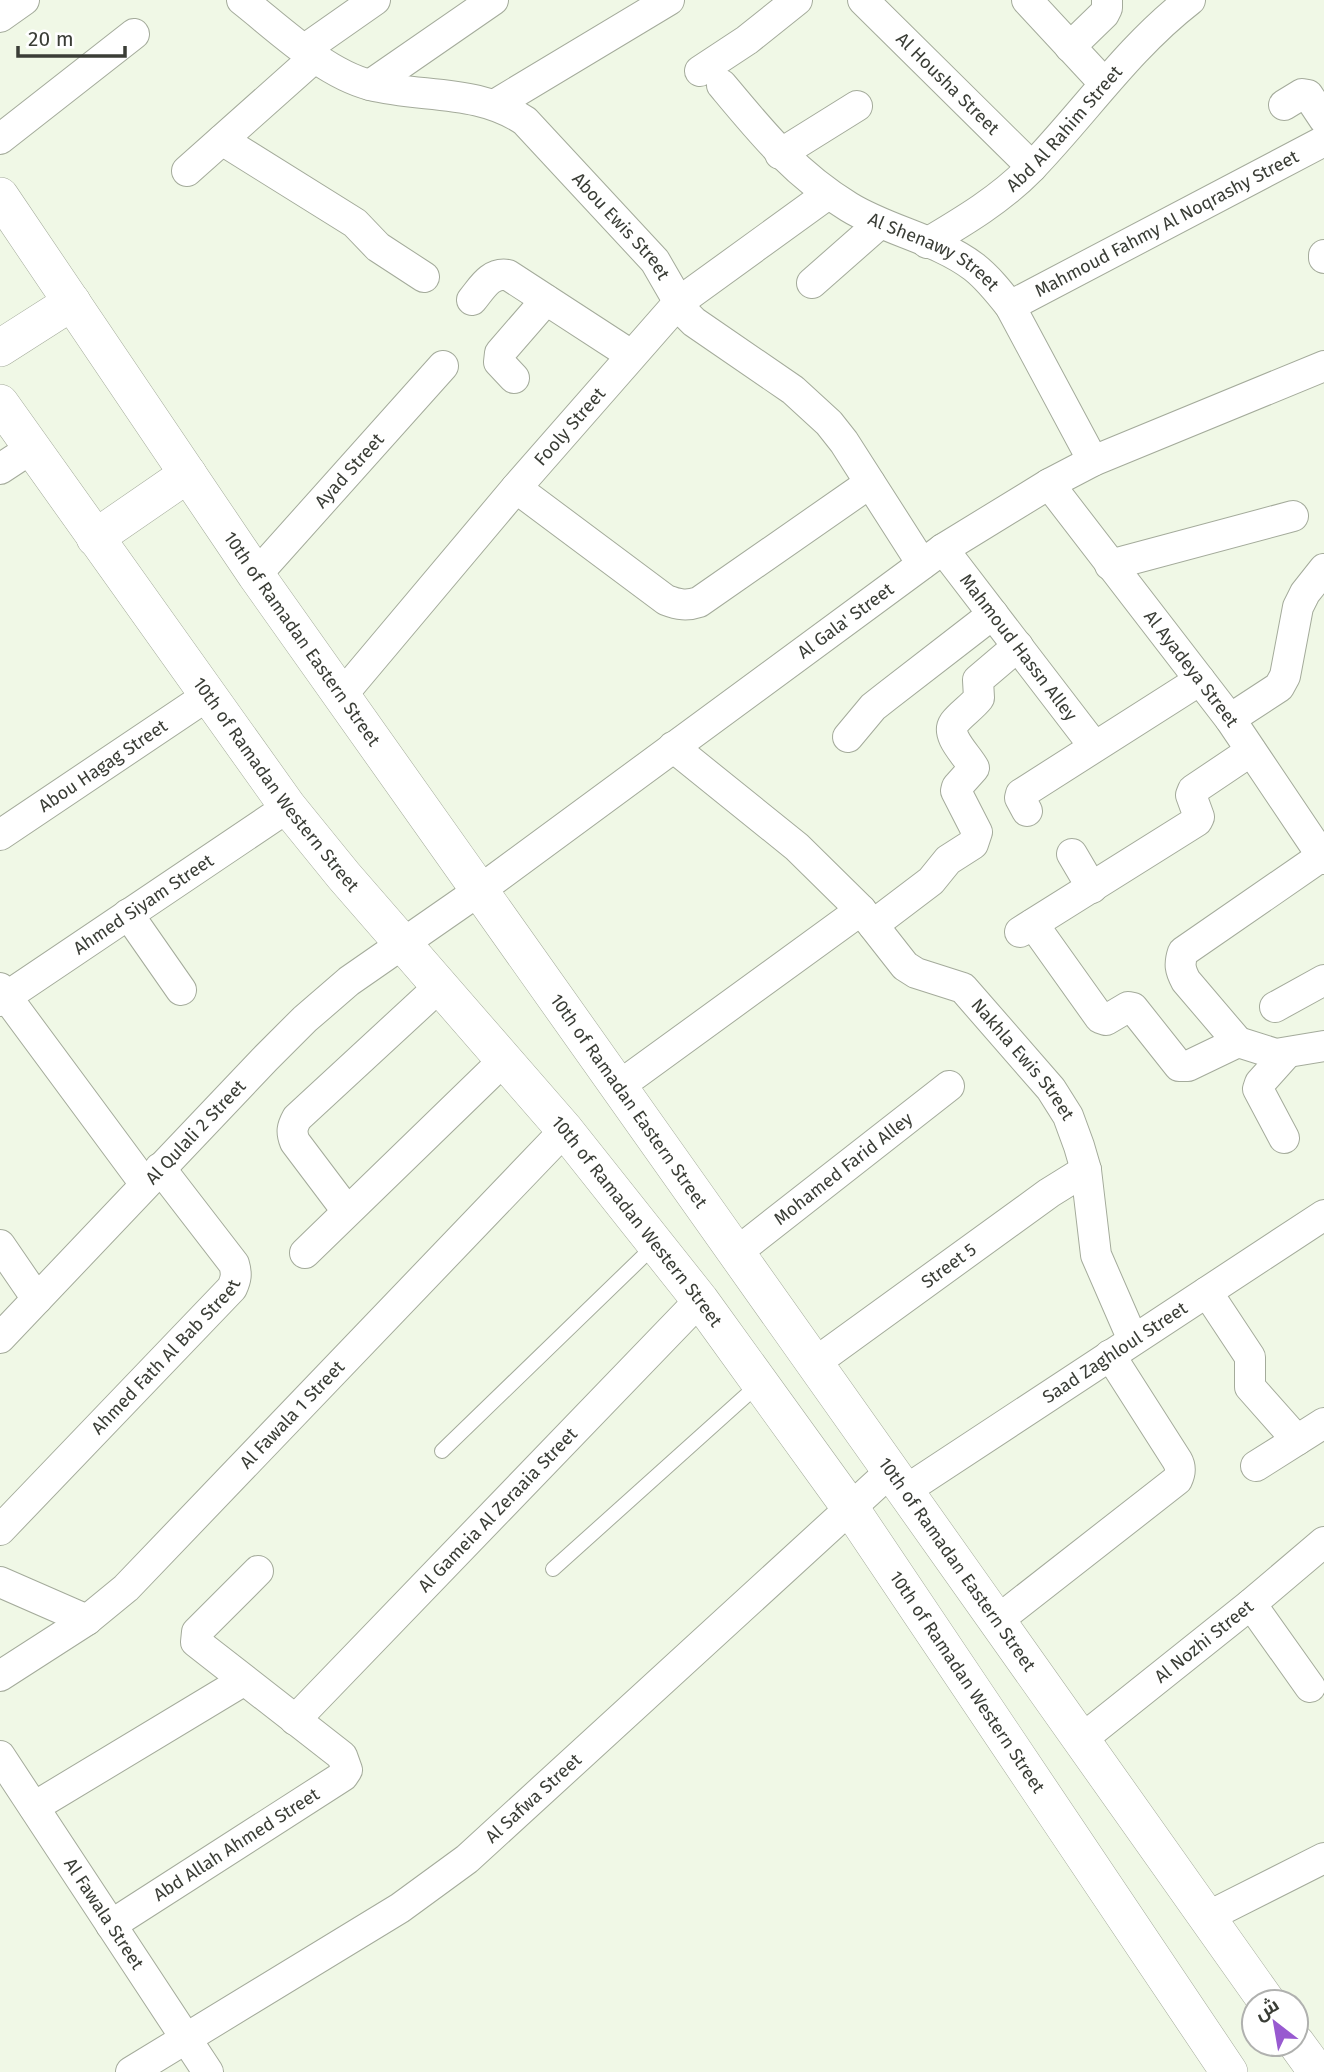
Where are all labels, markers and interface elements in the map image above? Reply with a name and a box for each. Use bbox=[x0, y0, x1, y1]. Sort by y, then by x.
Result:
scale bar bbox=[18, 14, 124, 58]
text: 20 m bbox=[28, 26, 74, 52]
street label: Al Housha Street bbox=[892, 28, 1004, 140]
street label: Abd Al Rahim Street bbox=[1002, 61, 1127, 197]
street label: Mahmoud Fahmy Al Noqrashy Street bbox=[1031, 145, 1303, 302]
street label: Abou Ewis Street bbox=[568, 168, 675, 284]
street label: Al Shenawy Street bbox=[865, 208, 1004, 296]
street label: Fooly Street bbox=[530, 383, 610, 470]
street label: Ayad Street bbox=[310, 428, 389, 513]
street label: 10th of Ramadan Eastern Street bbox=[219, 527, 385, 751]
street label: Mahmoud Hassn Alley bbox=[955, 569, 1082, 726]
street label: Al Gala' Street bbox=[793, 578, 898, 663]
street label: Al Ayadeya Street bbox=[1139, 606, 1243, 732]
street label: 10th of Ramadan Western Street bbox=[188, 673, 364, 897]
street label: Abou Hagag Street bbox=[34, 715, 172, 817]
street label: Ahmed Siyam Street bbox=[69, 849, 218, 959]
street label: 10th of Ramadan Eastern Street bbox=[545, 990, 712, 1213]
street label: Nakhla Ewis Street bbox=[966, 994, 1079, 1125]
street label: Al Qulali 2 Street bbox=[141, 1075, 251, 1189]
street label: Mohamed Farid Alley bbox=[769, 1108, 917, 1230]
street label: 10th of Ramadan Western Street bbox=[547, 1111, 727, 1332]
street label: Street 5 bbox=[917, 1238, 981, 1293]
street label: Ahmed Fath Al Bab Street bbox=[87, 1276, 245, 1439]
street label: Saad Zaghloul Street bbox=[1038, 1297, 1192, 1408]
street label: Al Fawala 1 Street bbox=[235, 1356, 349, 1473]
street label: Al Gameia Al Zeraaia Street bbox=[413, 1423, 582, 1597]
street label: 10th of Ramadan Eastern Street bbox=[874, 1453, 1041, 1676]
street label: 10th of Ramadan Western Street bbox=[885, 1567, 1050, 1798]
street label: Al Nozhi Street bbox=[1150, 1595, 1258, 1688]
street label: Al Safwa Street bbox=[481, 1749, 586, 1848]
street label: Abd Allah Ahmed Street bbox=[149, 1783, 324, 1906]
street label: Al Fawala Street bbox=[59, 1854, 149, 1974]
north arrow bbox=[1240, 1988, 1310, 2058]
text: ش bbox=[1250, 1993, 1283, 2025]

